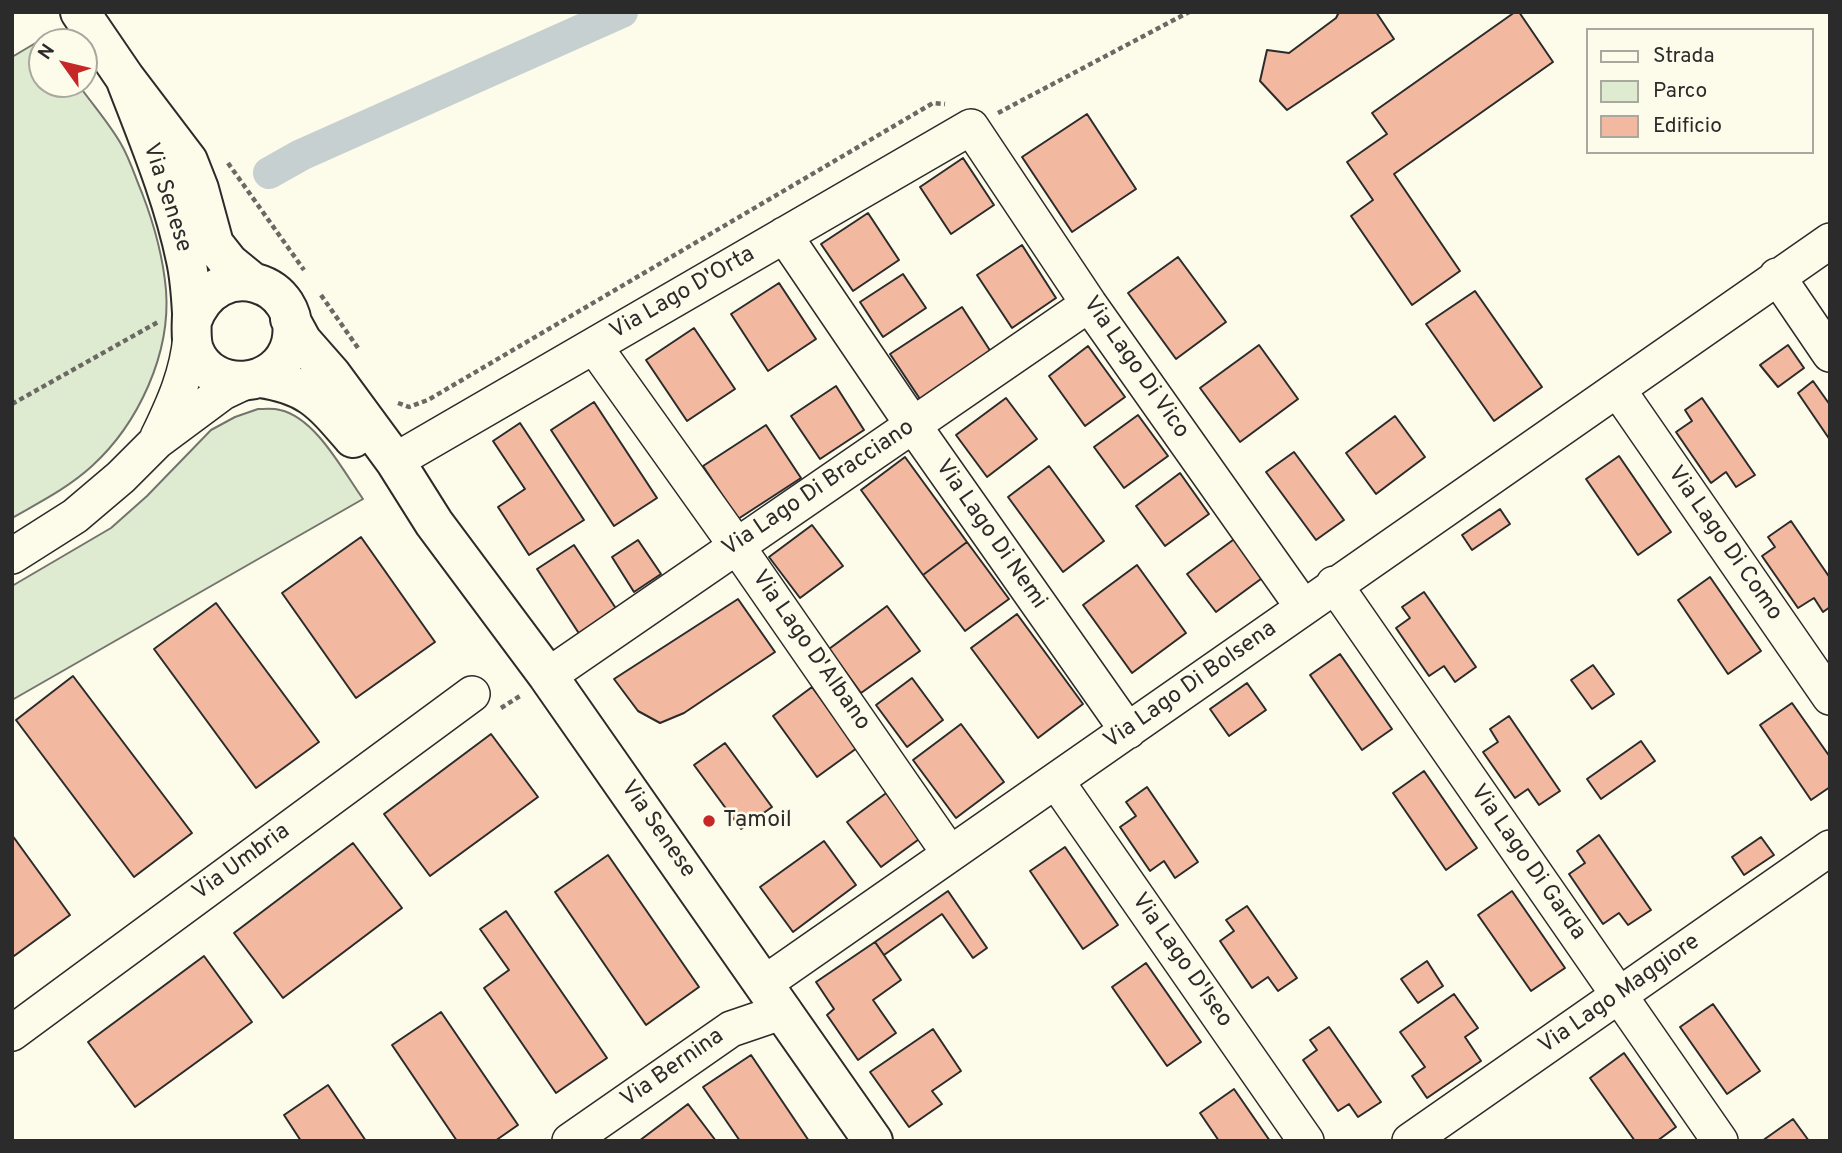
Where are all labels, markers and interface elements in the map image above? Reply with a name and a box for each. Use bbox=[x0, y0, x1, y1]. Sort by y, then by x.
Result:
north arrow bbox=[28, 28, 98, 98]
legend bbox=[1587, 28, 1814, 154]
text: N bbox=[33, 40, 61, 65]
text: Strada bbox=[1653, 43, 1714, 70]
text: Parco bbox=[1653, 78, 1707, 105]
text: Edificio bbox=[1653, 113, 1722, 140]
street label: Via Senese bbox=[135, 140, 197, 256]
street label: Via Lago D'Orta bbox=[606, 242, 760, 346]
street label: Via Lago Di Vico bbox=[1076, 292, 1194, 444]
street label: Via Lago Di Bracciano bbox=[718, 415, 920, 563]
street label: Via Lago Di Nemi bbox=[928, 455, 1052, 615]
street label: Via Lago Di Como bbox=[1660, 462, 1788, 626]
street label: Via Lago D'Albano bbox=[745, 566, 875, 736]
street label: Via Lago Di Bolsena bbox=[1099, 616, 1283, 756]
street label: Via Senese bbox=[613, 776, 701, 884]
street label: Via Lago Di Garda bbox=[1463, 780, 1591, 946]
place label: Tamoil bbox=[723, 807, 792, 835]
marker: Tamoil bbox=[701, 813, 717, 829]
street label: Via Umbria bbox=[188, 819, 296, 907]
street label: Via Lago D'Iseo bbox=[1125, 889, 1237, 1033]
street label: Via Lago Maggiore bbox=[1534, 929, 1706, 1061]
street label: Via Bernina bbox=[616, 1024, 730, 1114]

